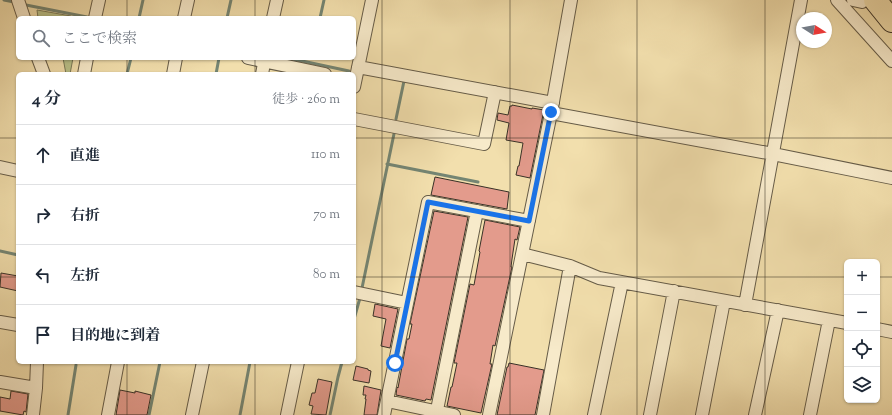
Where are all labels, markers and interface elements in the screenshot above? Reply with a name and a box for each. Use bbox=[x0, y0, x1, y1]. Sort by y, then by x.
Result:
north arrow bbox=[796, 12, 832, 48]
search box bbox=[16, 16, 356, 60]
icon: search bbox=[30, 27, 52, 49]
text: ここで検索 bbox=[62, 29, 137, 50]
text: 4 分 bbox=[32, 88, 61, 112]
text: 徒歩 · 260 m bbox=[272, 91, 340, 109]
route end bbox=[542, 103, 560, 121]
icon: ahead bbox=[32, 144, 54, 166]
text: 直進 bbox=[70, 146, 100, 167]
text: 110 m bbox=[311, 146, 340, 164]
icon: right bbox=[32, 204, 54, 226]
text: 右折 bbox=[70, 206, 100, 227]
text: 70 m bbox=[313, 206, 340, 224]
map controls bbox=[844, 259, 880, 403]
button: + bbox=[844, 259, 880, 295]
icon: left bbox=[32, 264, 54, 286]
text: 左折 bbox=[70, 266, 100, 287]
text: 80 m bbox=[313, 266, 340, 284]
button: − bbox=[844, 295, 880, 331]
icon: arrive bbox=[32, 324, 54, 346]
text: 目的地に到着 bbox=[70, 326, 160, 347]
button: locate bbox=[844, 331, 880, 367]
route start bbox=[386, 354, 404, 372]
button: layers bbox=[844, 367, 880, 403]

